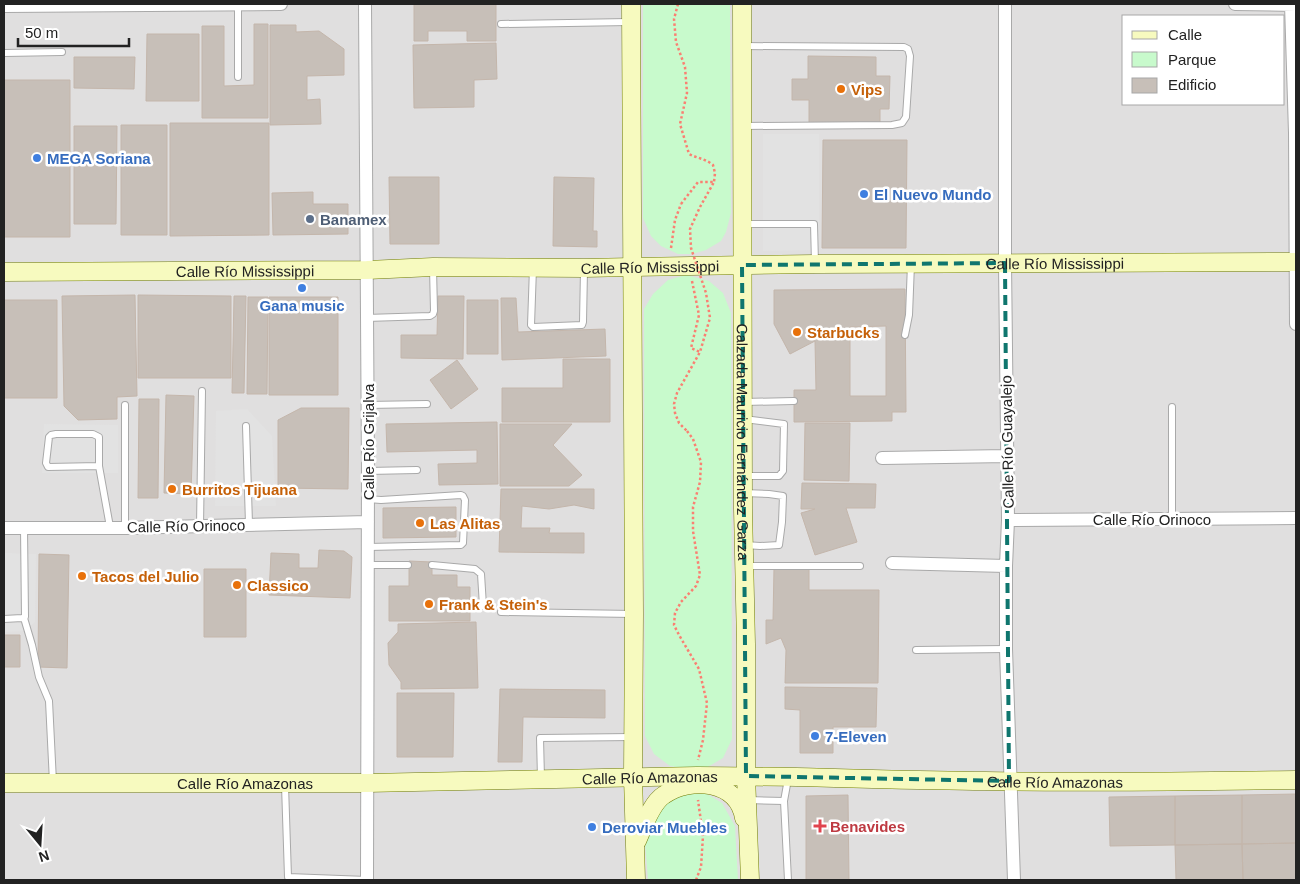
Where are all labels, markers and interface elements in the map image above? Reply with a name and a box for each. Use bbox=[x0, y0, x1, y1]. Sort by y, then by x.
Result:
scale bar bbox=[18, 15, 129, 47]
legend bbox=[1122, 15, 1285, 105]
text: 50 m bbox=[25, 24, 58, 41]
text: Calle bbox=[1168, 26, 1202, 43]
text: Parque bbox=[1168, 51, 1216, 68]
text: Edificio bbox=[1168, 76, 1216, 93]
place label: Vips bbox=[851, 81, 882, 98]
marker: Vips bbox=[835, 83, 847, 95]
place label: MEGA Soriana bbox=[47, 150, 151, 167]
marker: MEGA Soriana bbox=[31, 152, 43, 164]
place label: El Nuevo Mundo bbox=[874, 186, 992, 203]
marker: El Nuevo Mundo bbox=[858, 188, 870, 200]
place label: Banamex bbox=[320, 211, 387, 228]
marker: Banamex bbox=[304, 213, 316, 225]
street label: Calle Río Mississippi bbox=[986, 254, 1124, 272]
street label: Calle Río Mississippi bbox=[581, 257, 719, 277]
street label: Calle Río Mississippi bbox=[176, 262, 314, 280]
marker: Gana music bbox=[296, 282, 308, 294]
place label: Gana music bbox=[259, 297, 345, 314]
street label: Calzada Mauricio Fernández Garza bbox=[734, 324, 753, 561]
place label: Starbucks bbox=[807, 324, 880, 341]
marker: Starbucks bbox=[791, 326, 803, 338]
street label: Calle Río Guayalejo bbox=[997, 375, 1017, 509]
street label: Calle Río Grijalva bbox=[360, 383, 377, 500]
place label: Burritos Tijuana bbox=[182, 481, 297, 498]
marker: Burritos Tijuana bbox=[166, 483, 178, 495]
street label: Calle Río Orinoco bbox=[1093, 511, 1211, 528]
place label: Las Alitas bbox=[430, 515, 500, 532]
street label: Calle Río Orinoco bbox=[127, 516, 245, 536]
marker: Las Alitas bbox=[414, 517, 426, 529]
place label: Tacos del Julio bbox=[92, 568, 199, 585]
marker: Tacos del Julio bbox=[76, 570, 88, 582]
place label: Classico bbox=[247, 577, 309, 594]
marker: Classico bbox=[231, 579, 243, 591]
place label: Frank & Stein's bbox=[439, 596, 548, 613]
marker: Frank & Stein's bbox=[423, 598, 435, 610]
place label: 7-Eleven bbox=[825, 728, 887, 745]
marker: 7-Eleven bbox=[809, 730, 821, 742]
street label: Calle Río Amazonas bbox=[582, 767, 718, 787]
street label: Calle Río Amazonas bbox=[987, 773, 1123, 790]
street label: Calle Río Amazonas bbox=[177, 775, 313, 792]
place label: Benavides bbox=[830, 818, 905, 835]
north arrow bbox=[15, 819, 65, 869]
place label: Deroviar Muebles bbox=[602, 819, 727, 836]
marker: Benavides bbox=[814, 820, 826, 832]
marker: Deroviar Muebles bbox=[586, 821, 598, 833]
text: N bbox=[37, 847, 51, 866]

